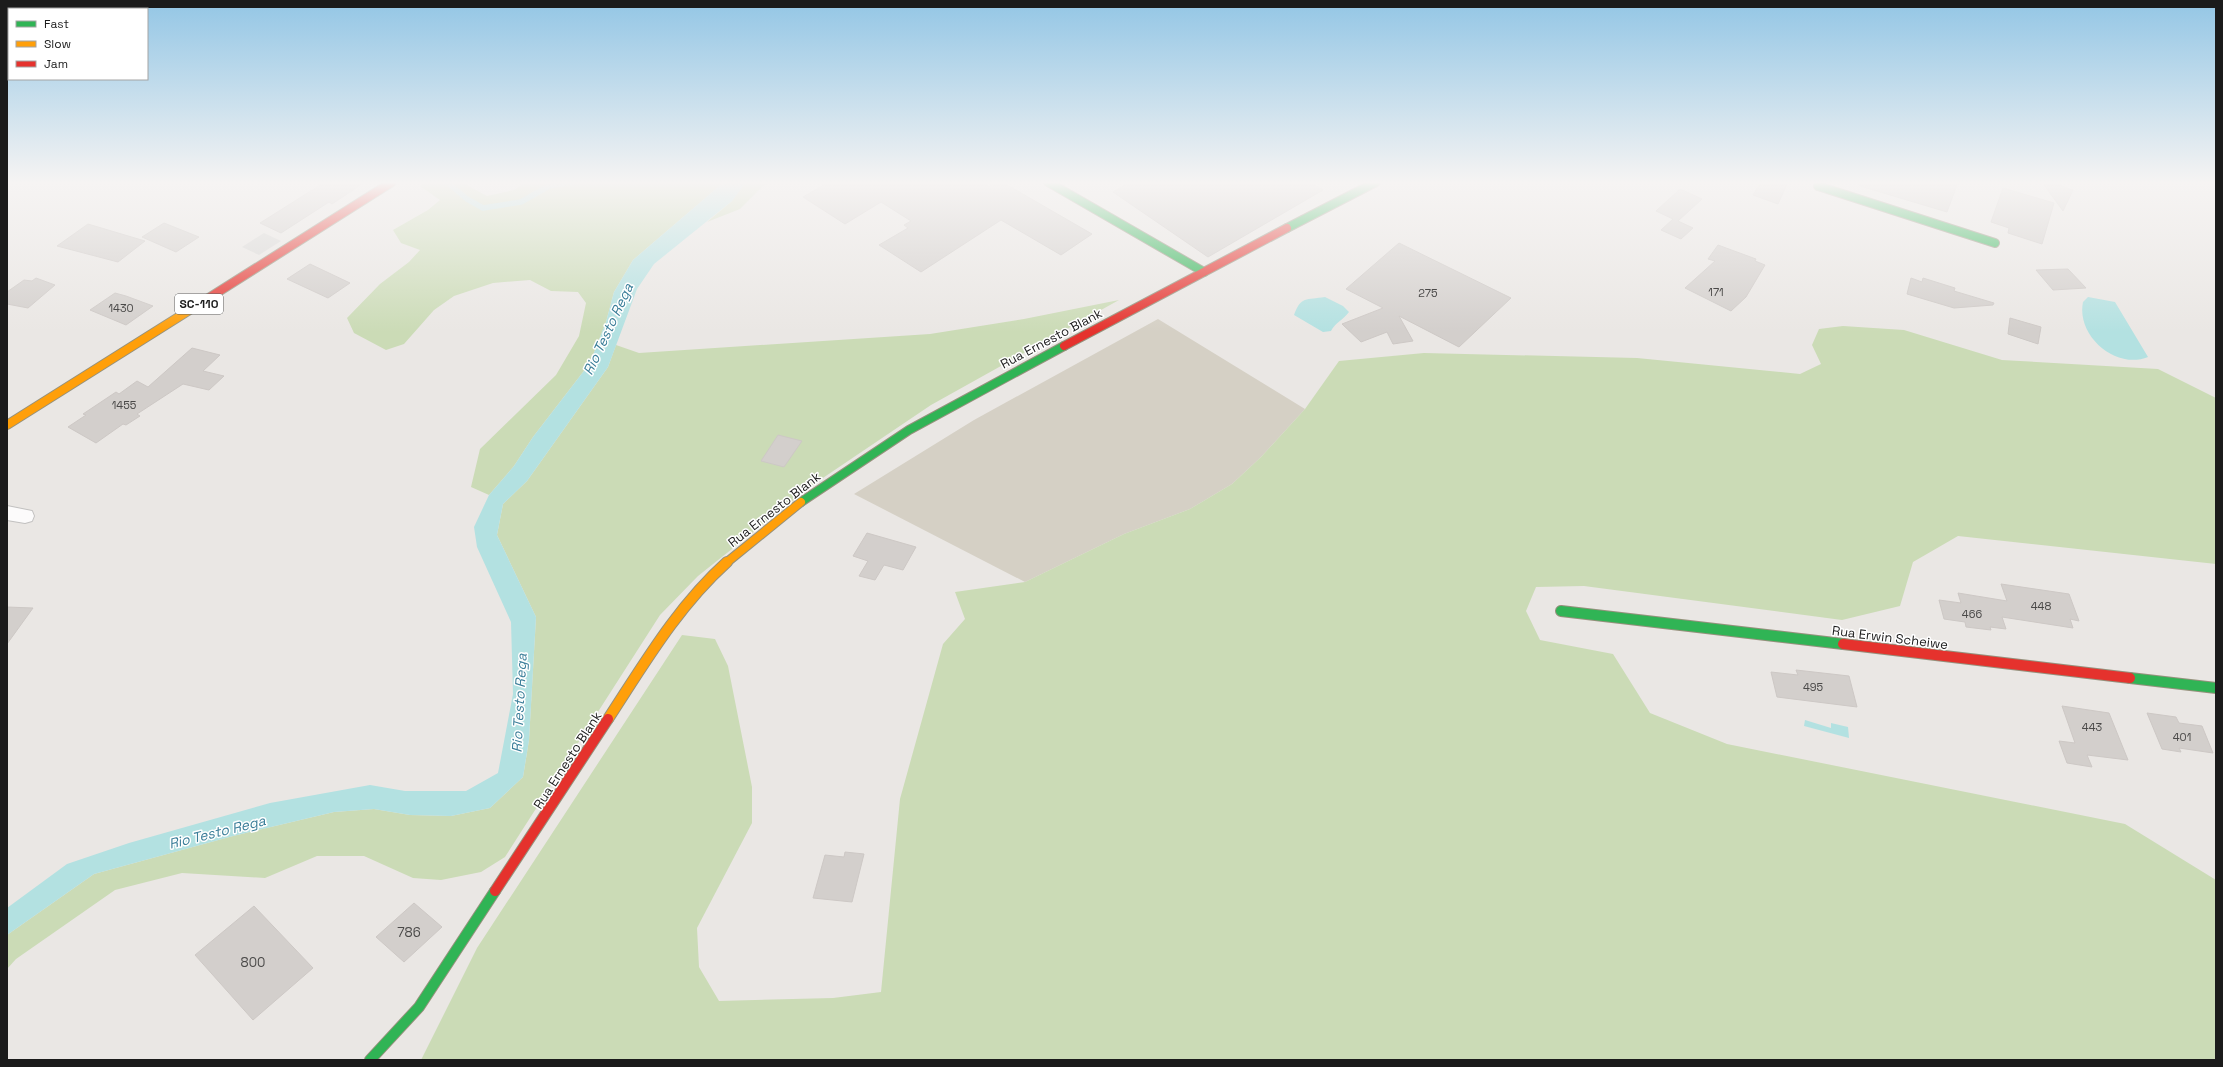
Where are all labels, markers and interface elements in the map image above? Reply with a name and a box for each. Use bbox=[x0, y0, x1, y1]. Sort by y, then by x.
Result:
legend bbox=[8, 8, 148, 80]
text: Fast bbox=[44, 16, 69, 32]
text: Slow bbox=[44, 36, 71, 52]
text: Jam bbox=[44, 56, 68, 72]
water label: Rio Testo Rega bbox=[579, 279, 637, 378]
house number: 171 bbox=[1708, 285, 1724, 299]
house number: 275 bbox=[1418, 286, 1438, 300]
road number: SC-110 bbox=[175, 294, 223, 314]
house number: 1430 bbox=[108, 301, 134, 315]
street label: Rua Ernesto Blank bbox=[997, 304, 1105, 372]
house number: 1455 bbox=[112, 398, 137, 412]
street label: Rua Ernesto Blank bbox=[725, 468, 824, 551]
house number: 448 bbox=[2031, 599, 2051, 613]
house number: 466 bbox=[1962, 607, 1982, 621]
street label: Rua Erwin Scheiwe bbox=[1831, 622, 1949, 653]
water label: Rio Testo Rega bbox=[507, 652, 531, 753]
house number: 495 bbox=[1803, 680, 1824, 694]
street label: Rua Ernesto Blank bbox=[530, 708, 605, 812]
house number: 443 bbox=[2082, 720, 2103, 734]
house number: 401 bbox=[2173, 730, 2191, 744]
water label: Rio Testo Rega bbox=[167, 811, 268, 853]
house number: 786 bbox=[397, 924, 421, 941]
house number: 800 bbox=[241, 954, 265, 971]

